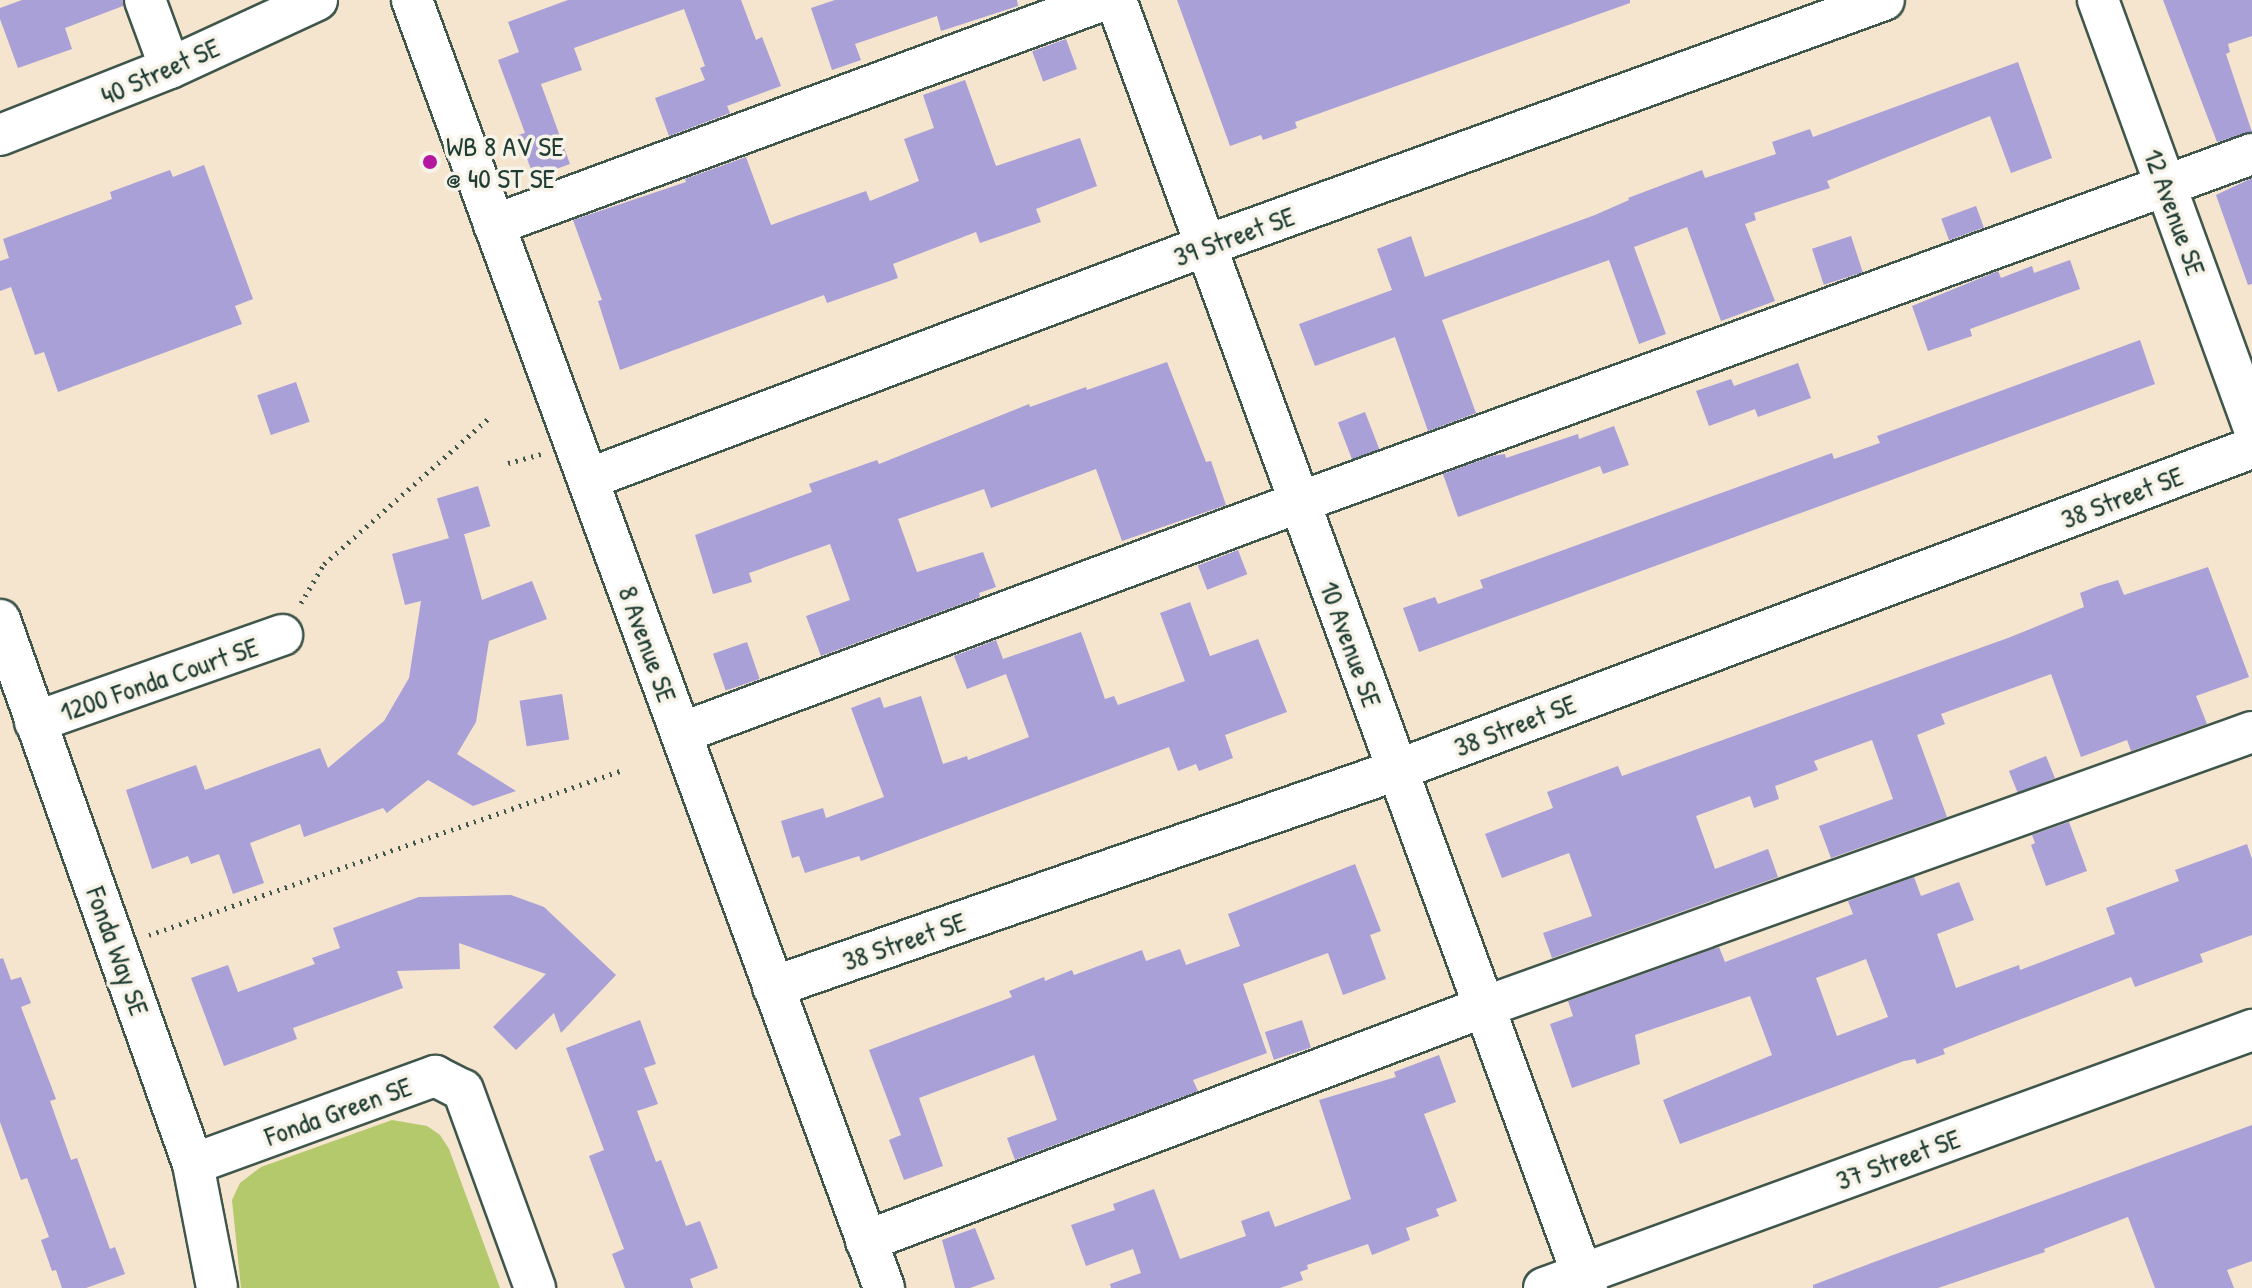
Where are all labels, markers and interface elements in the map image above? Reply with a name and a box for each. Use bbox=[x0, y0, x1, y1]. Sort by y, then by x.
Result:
street label: 40 Street SE bbox=[95, 30, 225, 112]
place label: WB 8 AV SE @ 40 ST SE bbox=[446, 129, 564, 195]
street label: 12 Avenue SE bbox=[2137, 144, 2213, 280]
marker: WB 8 AV SE @ 40 ST SE bbox=[421, 153, 439, 171]
street label: 39 Street SE bbox=[1169, 199, 1299, 273]
street label: 38 Street SE bbox=[2056, 458, 2188, 536]
street label: 10 Avenue SE bbox=[1313, 576, 1389, 712]
street label: 8 Avenue SE bbox=[611, 581, 685, 707]
street label: 1200 Fonda Court SE bbox=[55, 629, 263, 729]
street label: 38 Street SE bbox=[1449, 686, 1581, 764]
street label: Fonda Way SE bbox=[79, 882, 157, 1020]
street label: 38 Street SE bbox=[838, 904, 970, 978]
street label: Fonda Green SE bbox=[260, 1069, 416, 1153]
street label: 37 Street SE bbox=[1831, 1121, 1965, 1197]

